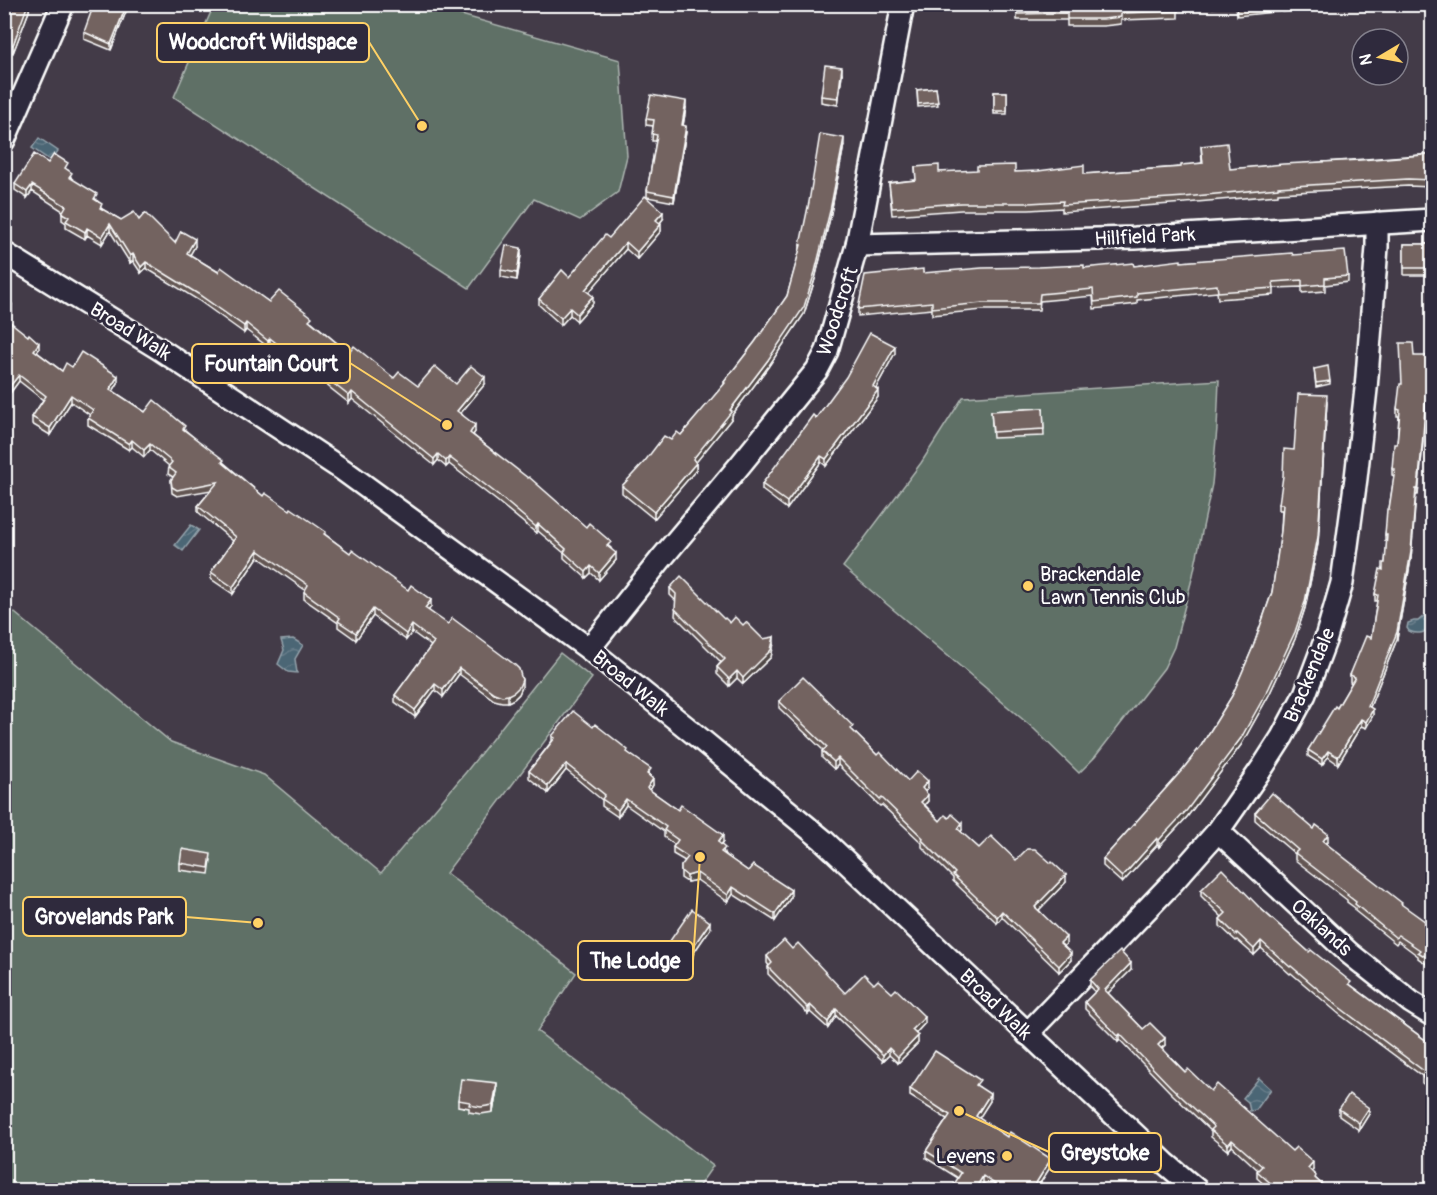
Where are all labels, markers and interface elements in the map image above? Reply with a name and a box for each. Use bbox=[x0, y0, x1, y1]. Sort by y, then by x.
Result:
callout: Woodcroft Wildspace bbox=[157, 23, 369, 62]
north arrow bbox=[1350, 27, 1410, 87]
text: Woodcroft Wildspace bbox=[169, 29, 358, 56]
text: N bbox=[1355, 52, 1377, 66]
street label: Hillfield Park bbox=[1094, 221, 1197, 252]
street label: Woodcroft bbox=[811, 263, 864, 359]
street label: Broad Walk bbox=[85, 297, 177, 367]
callout: Fountain Court bbox=[192, 344, 350, 383]
text: Fountain Court bbox=[204, 351, 339, 378]
place label: Brackendale Lawn Tennis Club bbox=[1040, 562, 1186, 610]
marker: Brackendale Lawn Tennis Club bbox=[1021, 579, 1035, 593]
street label: Brackendale bbox=[1278, 624, 1341, 726]
street label: Broad Walk bbox=[587, 645, 675, 722]
street label: Oaklands bbox=[1286, 893, 1358, 961]
callout: Grovelands Park bbox=[23, 897, 186, 936]
text: Grovelands Park bbox=[34, 904, 174, 931]
callout: The Lodge bbox=[578, 941, 693, 980]
text: The Lodge bbox=[589, 948, 681, 975]
street label: Broad Walk bbox=[954, 964, 1038, 1046]
callout: Greystoke bbox=[1049, 1133, 1161, 1172]
text: Greystoke bbox=[1061, 1140, 1150, 1167]
place label: Levens bbox=[936, 1144, 995, 1169]
marker: Levens bbox=[1000, 1149, 1014, 1163]

